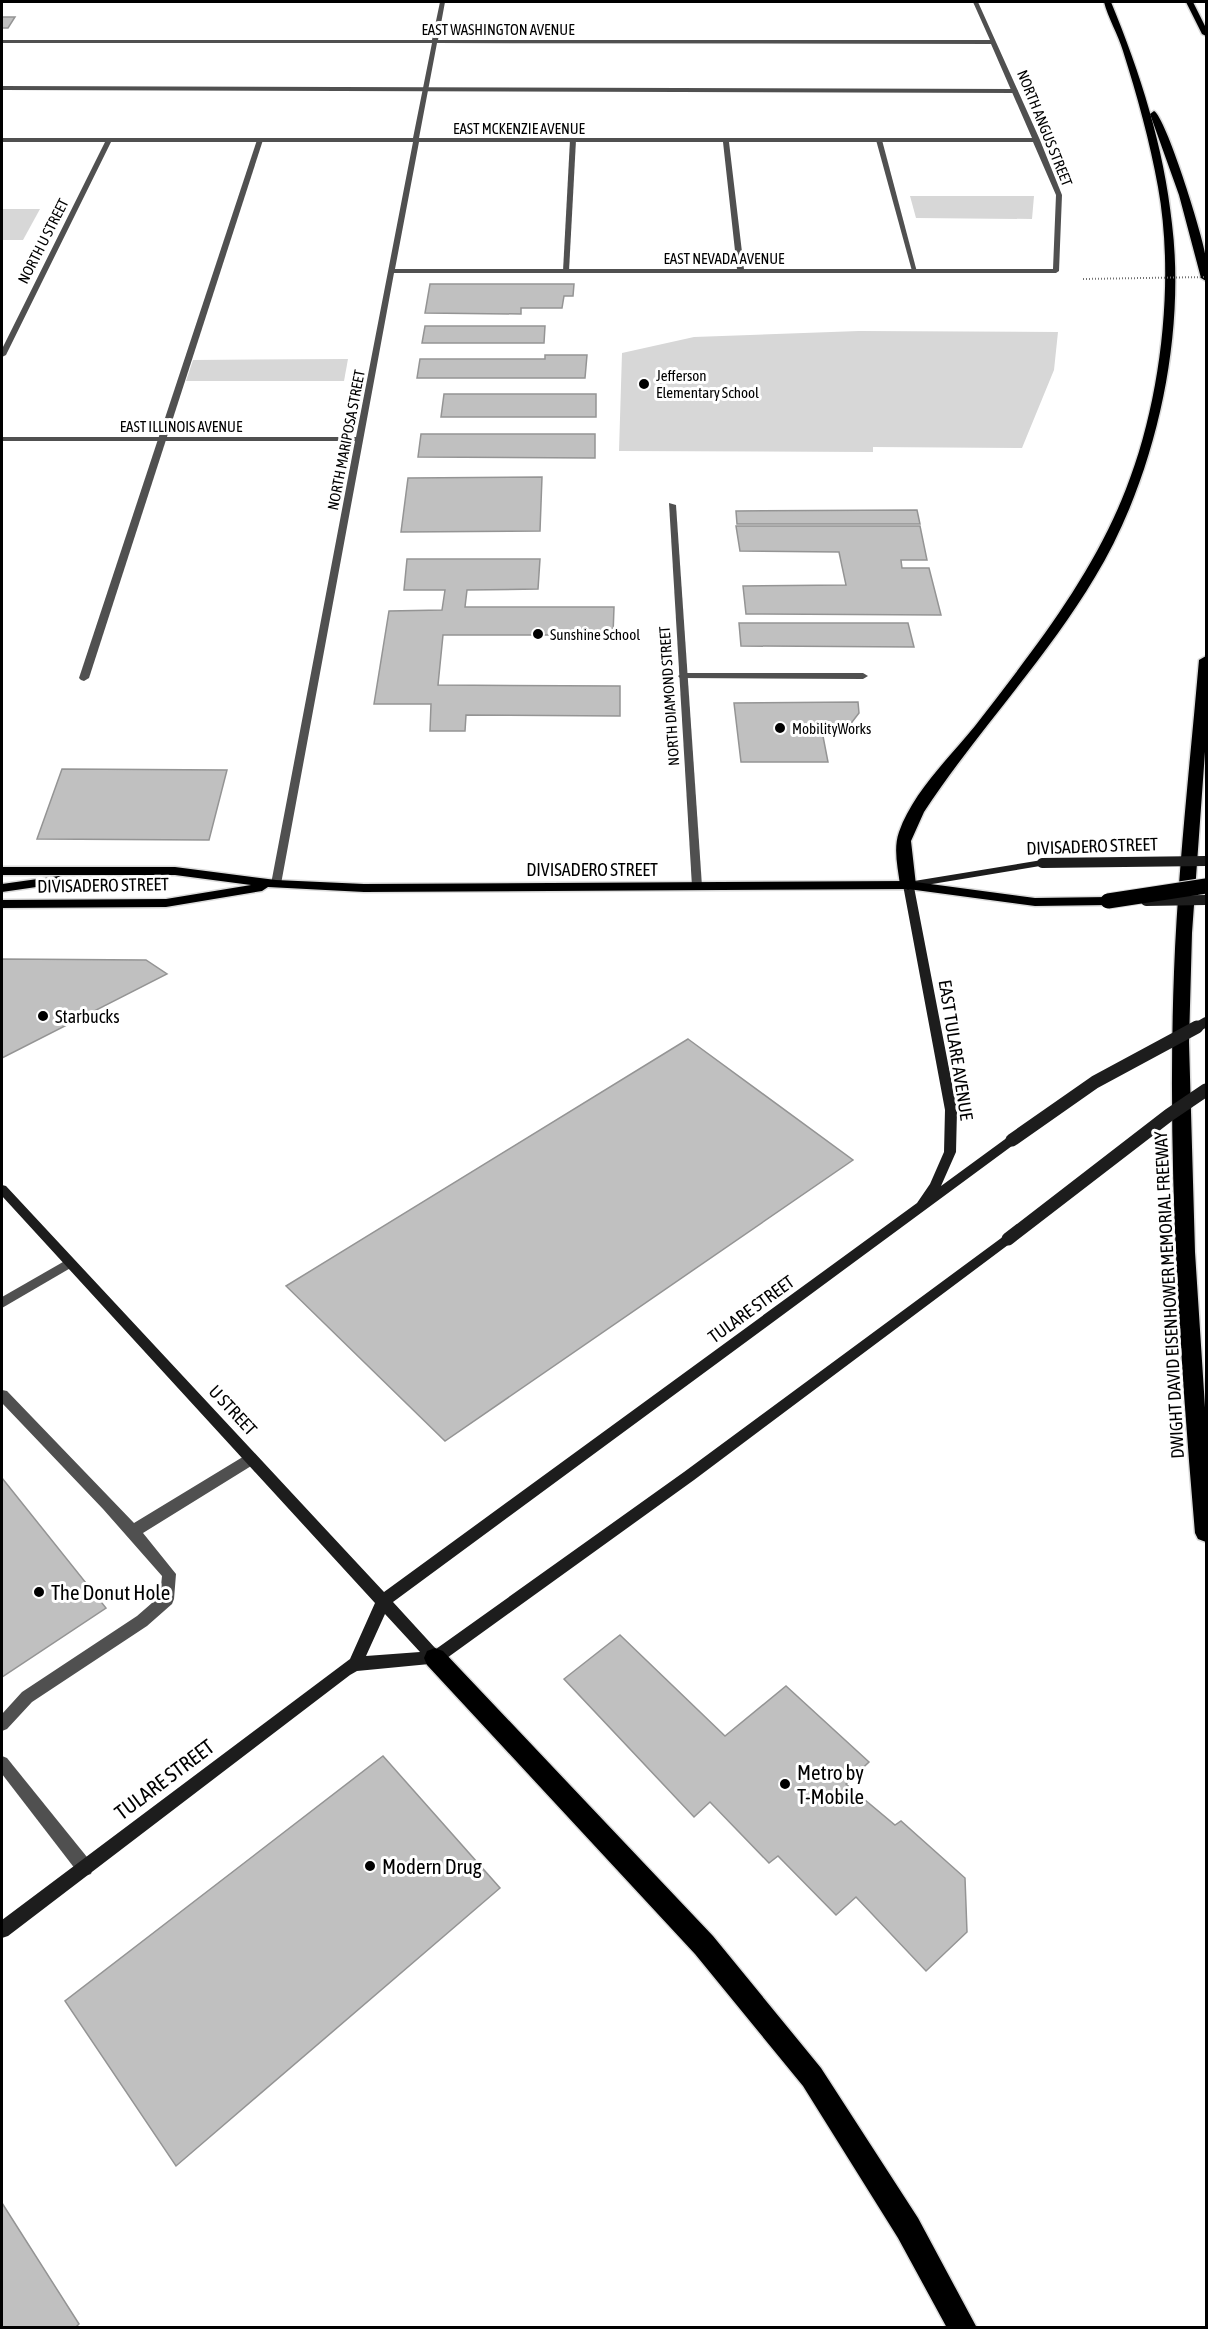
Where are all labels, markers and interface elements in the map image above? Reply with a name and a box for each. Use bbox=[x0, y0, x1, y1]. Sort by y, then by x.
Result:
street label: EAST WASHINGTON AVENUE bbox=[421, 21, 575, 38]
street label: NORTH ANGUS STREET bbox=[1014, 68, 1076, 189]
street label: EAST MCKENZIE AVENUE bbox=[453, 120, 586, 137]
street label: NORTH U STREET bbox=[14, 195, 72, 286]
street label: EAST NEVADA AVENUE bbox=[663, 250, 785, 267]
place label: Jefferson Elementary School bbox=[656, 367, 759, 401]
street label: NORTH MARIPOSA STREET bbox=[324, 368, 368, 512]
marker: Jefferson Elementary School bbox=[637, 377, 651, 391]
street label: EAST ILLINOIS AVENUE bbox=[120, 418, 243, 435]
street label: NORTH DIAMOND STREET bbox=[656, 625, 682, 766]
place label: Sunshine School bbox=[550, 626, 640, 643]
marker: Sunshine School bbox=[531, 627, 545, 641]
place label: MobilityWorks bbox=[792, 720, 871, 737]
marker: MobilityWorks bbox=[773, 721, 787, 735]
street label: DIVISADERO STREET bbox=[1026, 833, 1158, 859]
street label: DIVISADERO STREET bbox=[526, 859, 658, 880]
street label: DIVISADERO STREET bbox=[37, 873, 169, 897]
street label: EAST TULARE AVENUE bbox=[935, 978, 978, 1122]
place label: Starbucks bbox=[55, 1006, 120, 1027]
marker: Starbucks bbox=[36, 1009, 50, 1023]
street label: DWIGHT DAVID EISENHOWER MEMORIAL FREEWAY bbox=[1150, 1131, 1188, 1459]
street label: TULARE STREET bbox=[704, 1271, 798, 1347]
street label: U STREET bbox=[205, 1381, 261, 1439]
place label: The Donut Hole bbox=[51, 1580, 170, 1604]
marker: The Donut Hole bbox=[32, 1585, 46, 1599]
street label: TULARE STREET bbox=[110, 1734, 218, 1824]
place label: Metro by T-Mobile bbox=[797, 1760, 864, 1808]
marker: Metro by T-Mobile bbox=[778, 1777, 792, 1791]
place label: Modern Drug bbox=[382, 1854, 482, 1878]
marker: Modern Drug bbox=[363, 1859, 377, 1873]

